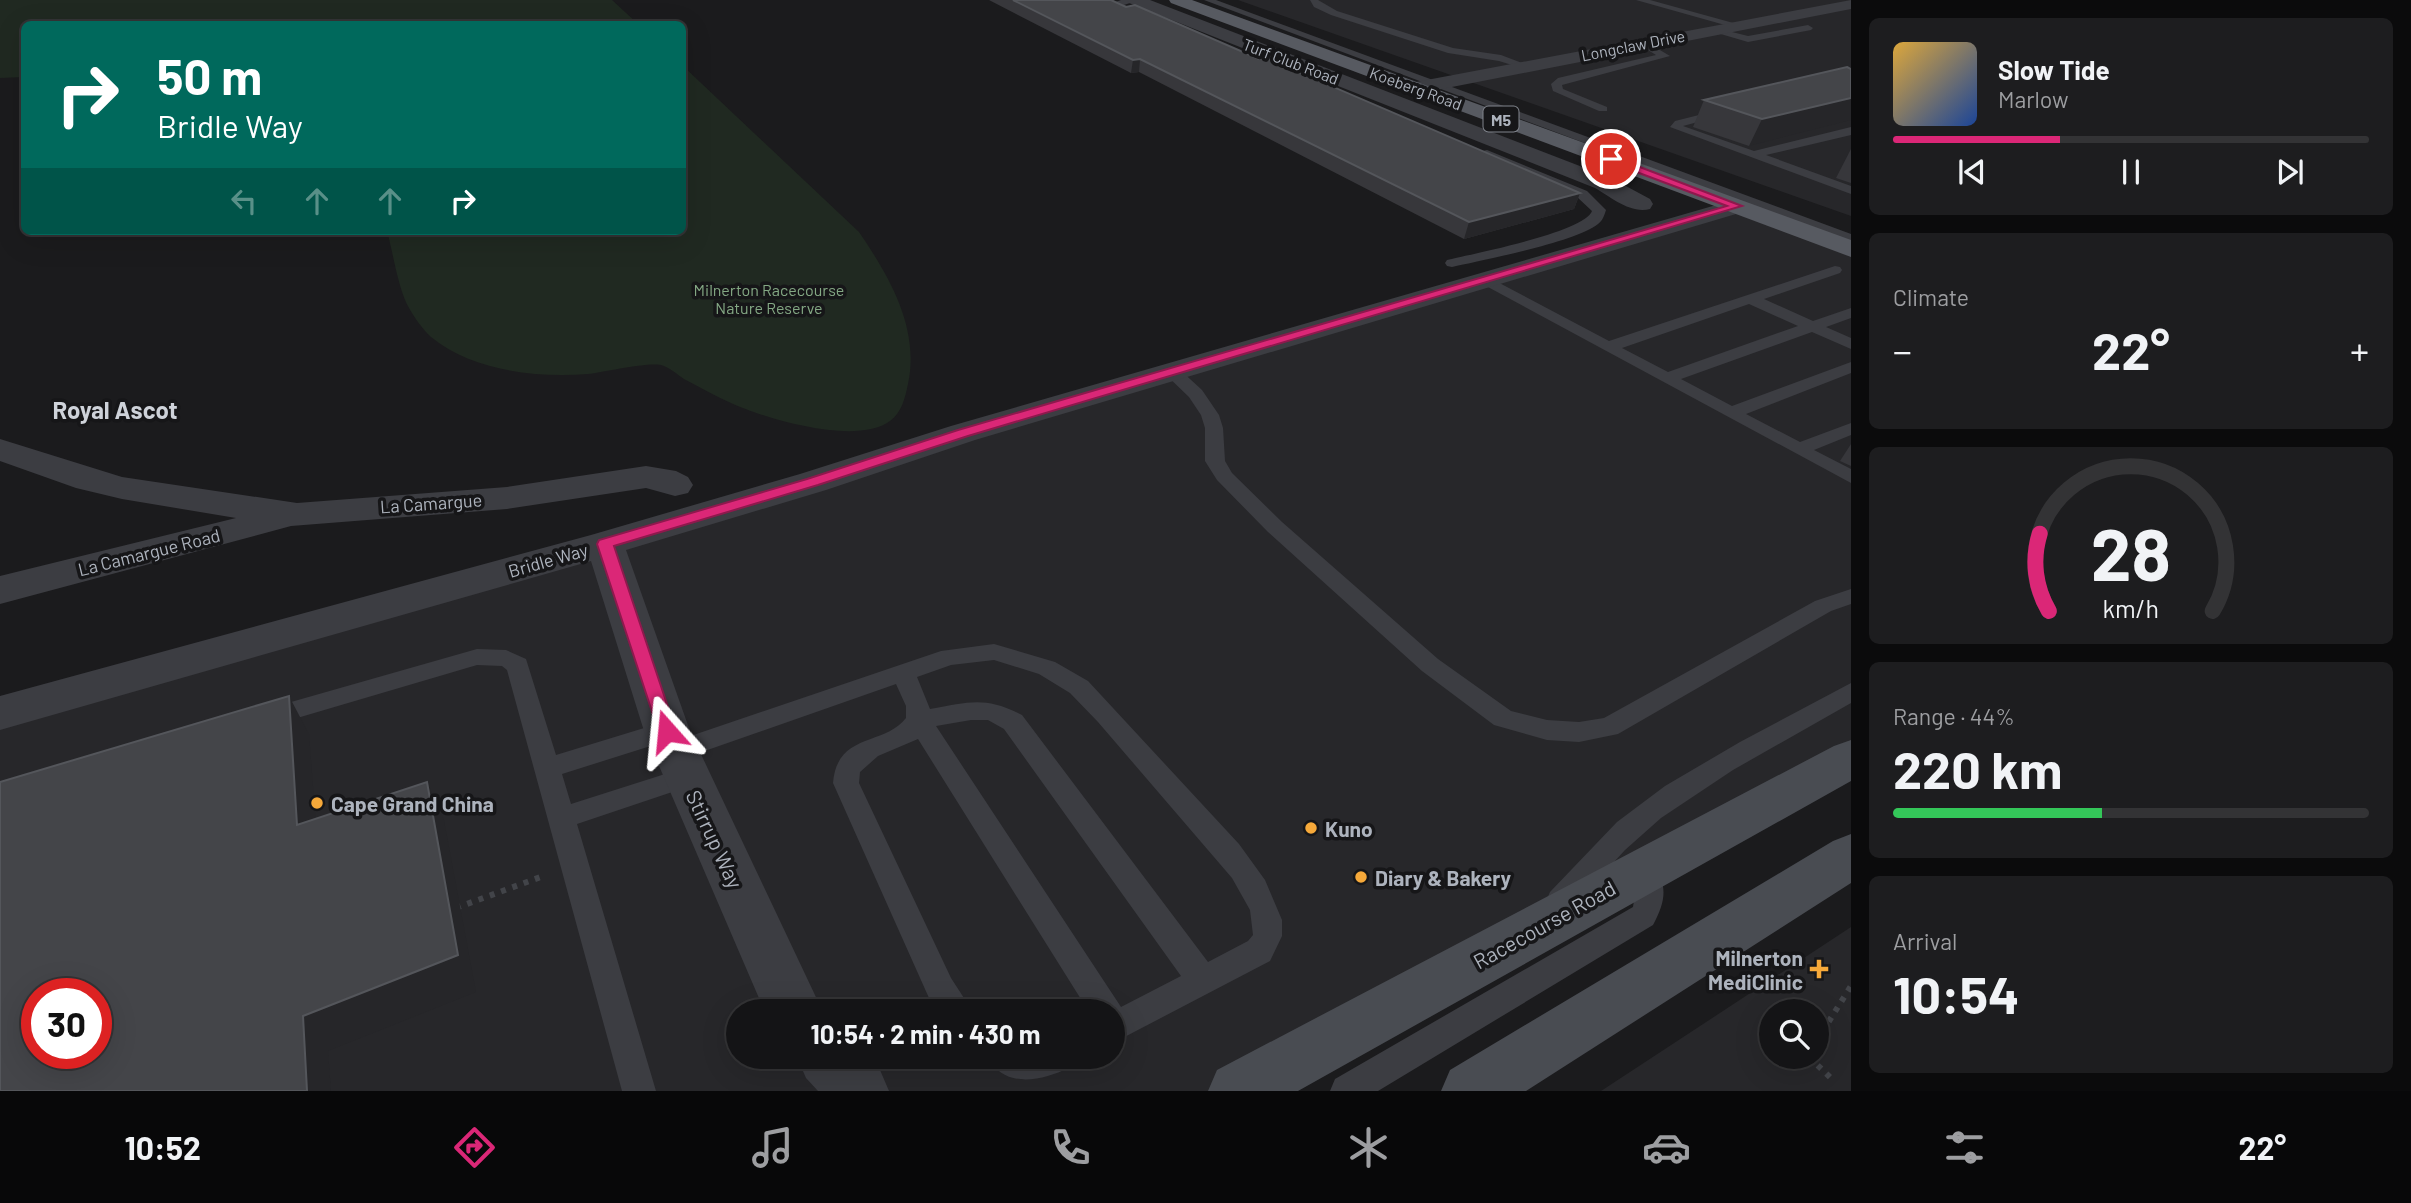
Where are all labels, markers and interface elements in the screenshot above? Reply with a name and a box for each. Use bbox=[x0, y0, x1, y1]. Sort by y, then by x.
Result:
street label: Longclaw Drive bbox=[1579, 26, 1687, 64]
street label: Turf Club Road bbox=[1240, 34, 1342, 88]
text: 50 m bbox=[157, 46, 262, 105]
icon: right bbox=[42, 49, 133, 140]
text: Slow Tide bbox=[1998, 54, 2110, 85]
street label: Koeberg Road bbox=[1367, 63, 1465, 113]
text: Marlow bbox=[1998, 85, 2069, 113]
text: Bridle Way bbox=[157, 106, 303, 144]
road number: M5 bbox=[1484, 106, 1518, 132]
pin bbox=[1581, 129, 1641, 189]
icon: arrive bbox=[1592, 140, 1630, 178]
icon: previous bbox=[1953, 153, 1991, 191]
icon: pause bbox=[2112, 153, 2150, 191]
icon: next bbox=[2271, 153, 2309, 191]
icon: left bbox=[225, 182, 263, 220]
icon: ahead bbox=[298, 182, 336, 220]
icon: ahead bbox=[371, 182, 409, 220]
icon: right bbox=[444, 182, 482, 220]
park label: Milnerton Racecourse Nature Reserve bbox=[694, 280, 844, 317]
text: Climate bbox=[1893, 283, 1969, 311]
text: 22° bbox=[2092, 318, 2170, 380]
text: − bbox=[1893, 327, 1912, 373]
text: + bbox=[2350, 327, 2369, 373]
district label: Royal Ascot bbox=[52, 395, 178, 424]
street label: La Camargue bbox=[379, 488, 483, 518]
text: 28 bbox=[2091, 509, 2171, 597]
street label: La Camargue Road bbox=[76, 524, 222, 580]
street label: Bridle Way bbox=[506, 538, 590, 582]
text: km/h bbox=[2103, 593, 2159, 623]
position arrow bbox=[630, 694, 704, 768]
text: Range · 44% bbox=[1893, 702, 2015, 730]
text: 220 km bbox=[1893, 737, 2062, 799]
street label: Stirrup Way bbox=[681, 786, 749, 892]
place label: Cape Grand China bbox=[331, 791, 494, 816]
marker: Cape Grand China bbox=[309, 795, 325, 811]
place label: Kuno bbox=[1325, 816, 1373, 841]
marker: Kuno bbox=[1303, 820, 1319, 836]
place label: Diary & Bakery bbox=[1375, 865, 1511, 890]
marker: Diary & Bakery bbox=[1353, 869, 1369, 885]
street label: Racecourse Road bbox=[1469, 875, 1619, 973]
text: Arrival bbox=[1893, 927, 1957, 955]
place label: Milnerton MediClinic bbox=[1708, 945, 1803, 994]
marker: Milnerton MediClinic bbox=[1809, 959, 1829, 979]
text: 10:54 bbox=[1893, 962, 2019, 1024]
speed limit sign: 30 bbox=[21, 978, 112, 1069]
map controls bbox=[1759, 999, 1829, 1069]
button: search bbox=[1759, 999, 1829, 1069]
text: 10:54 · 2 min · 430 m bbox=[810, 1018, 1041, 1049]
icon: directions bbox=[450, 1123, 499, 1172]
icon: music bbox=[748, 1123, 797, 1172]
icon: phone bbox=[1046, 1123, 1095, 1172]
icon: climate bbox=[1344, 1123, 1393, 1172]
icon: car bbox=[1642, 1123, 1691, 1172]
icon: filters bbox=[1940, 1123, 1989, 1172]
text: 10:52 bbox=[125, 1128, 201, 1166]
text: 22° bbox=[2238, 1128, 2286, 1166]

